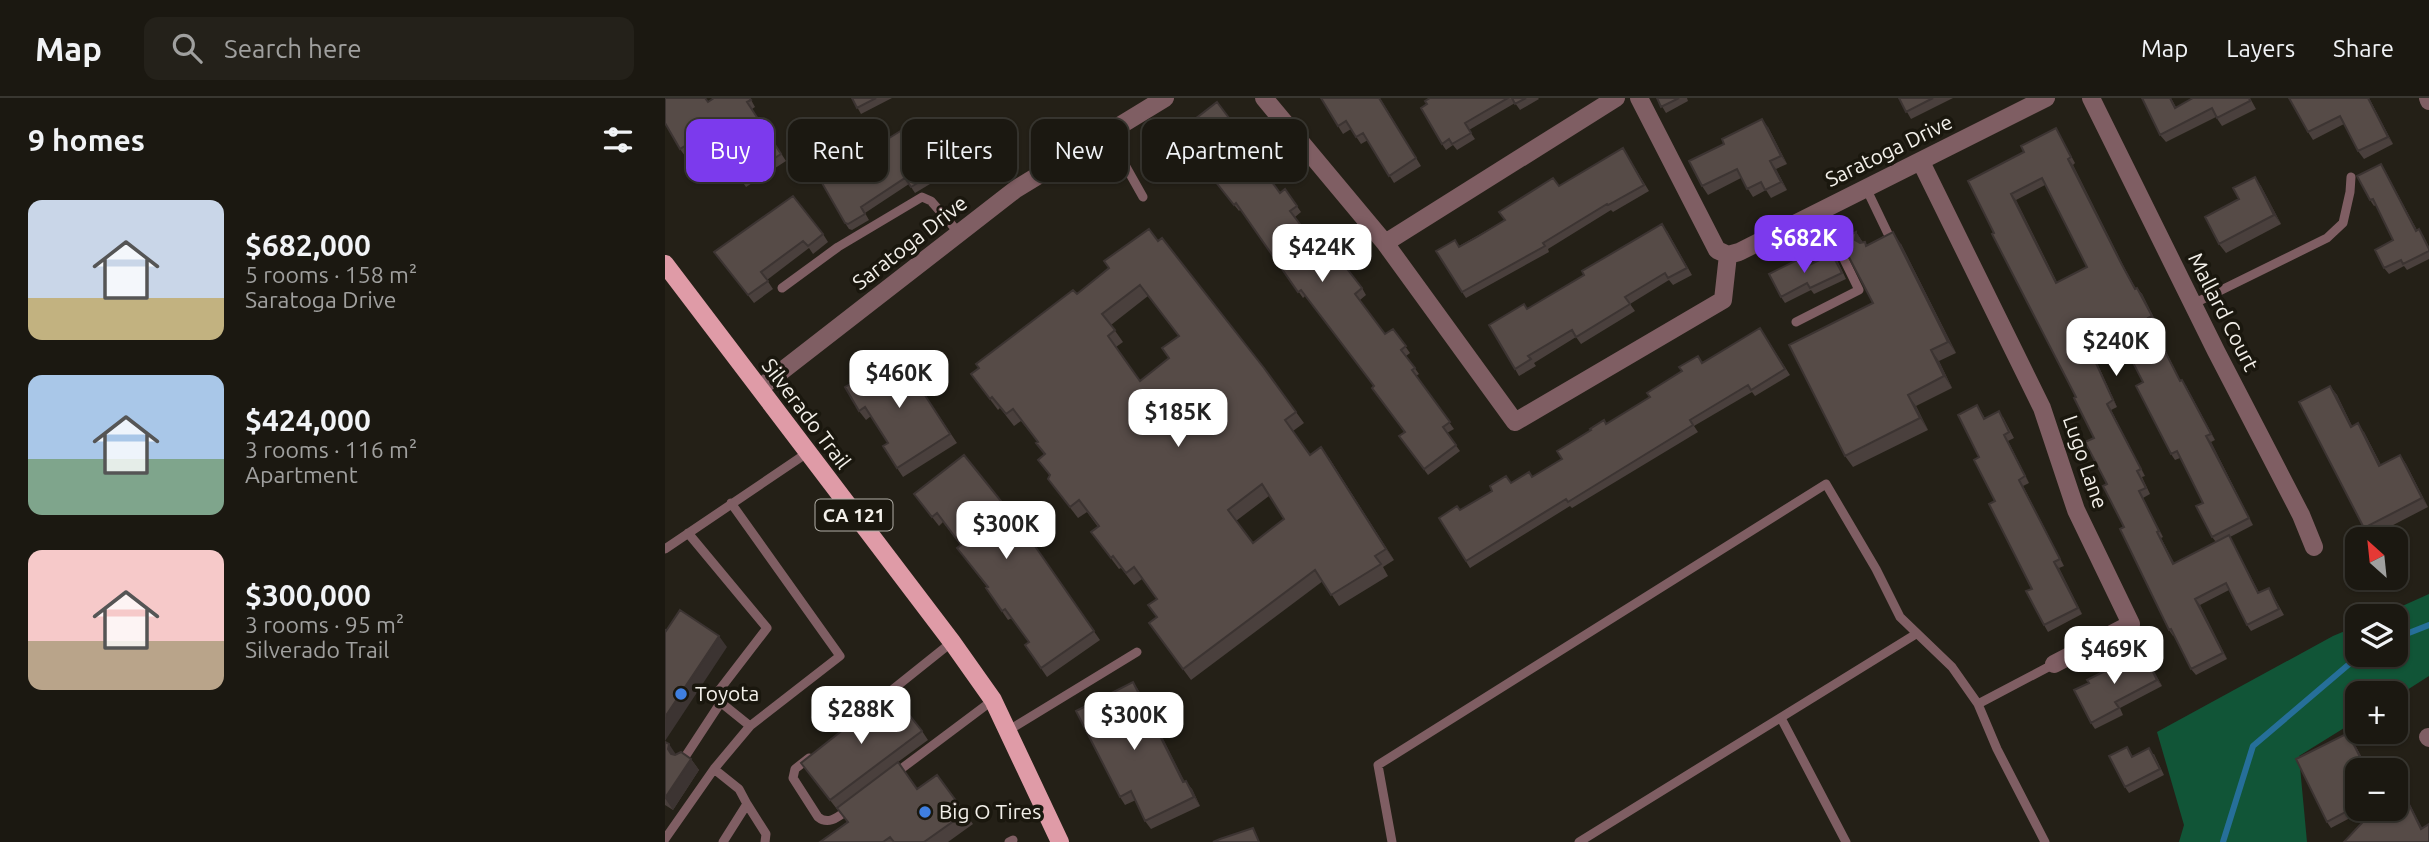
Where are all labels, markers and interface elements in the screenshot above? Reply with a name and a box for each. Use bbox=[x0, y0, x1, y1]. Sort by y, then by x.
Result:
search box bbox=[144, 17, 634, 80]
icon: search bbox=[168, 29, 206, 67]
text: Map bbox=[35, 30, 102, 67]
text: Search here bbox=[224, 34, 362, 63]
text: Map bbox=[2141, 35, 2188, 62]
text: Layers bbox=[2226, 35, 2295, 62]
text: Share bbox=[2333, 35, 2394, 62]
street label: Saratoga Drive bbox=[1821, 109, 1956, 191]
chip: Buy bbox=[686, 119, 774, 182]
chip: Rent bbox=[788, 119, 888, 182]
chip: Filters bbox=[902, 119, 1017, 182]
chip: New bbox=[1031, 119, 1128, 182]
chip: Apartment bbox=[1142, 119, 1307, 182]
icon: filters bbox=[599, 121, 637, 159]
text: 9 homes bbox=[28, 123, 145, 157]
street label: Saratoga Drive bbox=[847, 190, 971, 294]
pin: $682K bbox=[1755, 216, 1853, 275]
pin: $424K bbox=[1273, 225, 1371, 284]
text: $682K bbox=[1770, 225, 1838, 250]
icon: home bbox=[84, 228, 168, 312]
text: $682,000 bbox=[245, 228, 371, 262]
text: $424K bbox=[1288, 234, 1356, 259]
street label: Mallard Court bbox=[2184, 249, 2264, 375]
text: 5 rooms · 158 m² bbox=[245, 262, 417, 287]
text: Saratoga Drive bbox=[245, 287, 397, 312]
pin: $240K bbox=[2067, 318, 2165, 378]
text: $240K bbox=[2082, 328, 2150, 353]
pin: $460K bbox=[850, 350, 948, 410]
street label: Silverado Trail bbox=[758, 354, 856, 473]
text: $460K bbox=[865, 360, 933, 385]
pin: $185K bbox=[1129, 390, 1227, 449]
text: $185K bbox=[1144, 399, 1212, 424]
icon: home bbox=[84, 403, 168, 487]
text: $424,000 bbox=[245, 403, 371, 437]
street label: Lugo Lane bbox=[2059, 412, 2113, 511]
text: 3 rooms · 116 m² bbox=[245, 437, 417, 462]
text: Apartment bbox=[245, 462, 358, 487]
road number: CA 121 bbox=[815, 500, 893, 530]
pin: $300K bbox=[957, 502, 1055, 561]
text: $300K bbox=[972, 511, 1040, 536]
north arrow bbox=[2345, 527, 2408, 590]
map controls bbox=[2345, 527, 2408, 821]
icon: home bbox=[84, 578, 168, 662]
text: $300,000 bbox=[245, 578, 371, 612]
button: layers bbox=[2345, 604, 2408, 667]
text: 3 rooms · 95 m² bbox=[245, 612, 404, 637]
pin: $469K bbox=[2065, 626, 2163, 686]
text: $469K bbox=[2080, 636, 2148, 661]
text: Silverado Trail bbox=[245, 637, 389, 662]
place label: Toyota bbox=[695, 681, 759, 705]
button: + bbox=[2345, 681, 2408, 744]
marker: Toyota bbox=[673, 686, 689, 702]
pin: $288K bbox=[812, 686, 910, 746]
pin: $300K bbox=[1085, 692, 1183, 752]
text: $288K bbox=[827, 696, 895, 721]
text: $300K bbox=[1100, 702, 1168, 727]
button: − bbox=[2345, 758, 2408, 821]
place label: Big O Tires bbox=[939, 799, 1041, 823]
marker: Big O Tires bbox=[917, 804, 933, 820]

